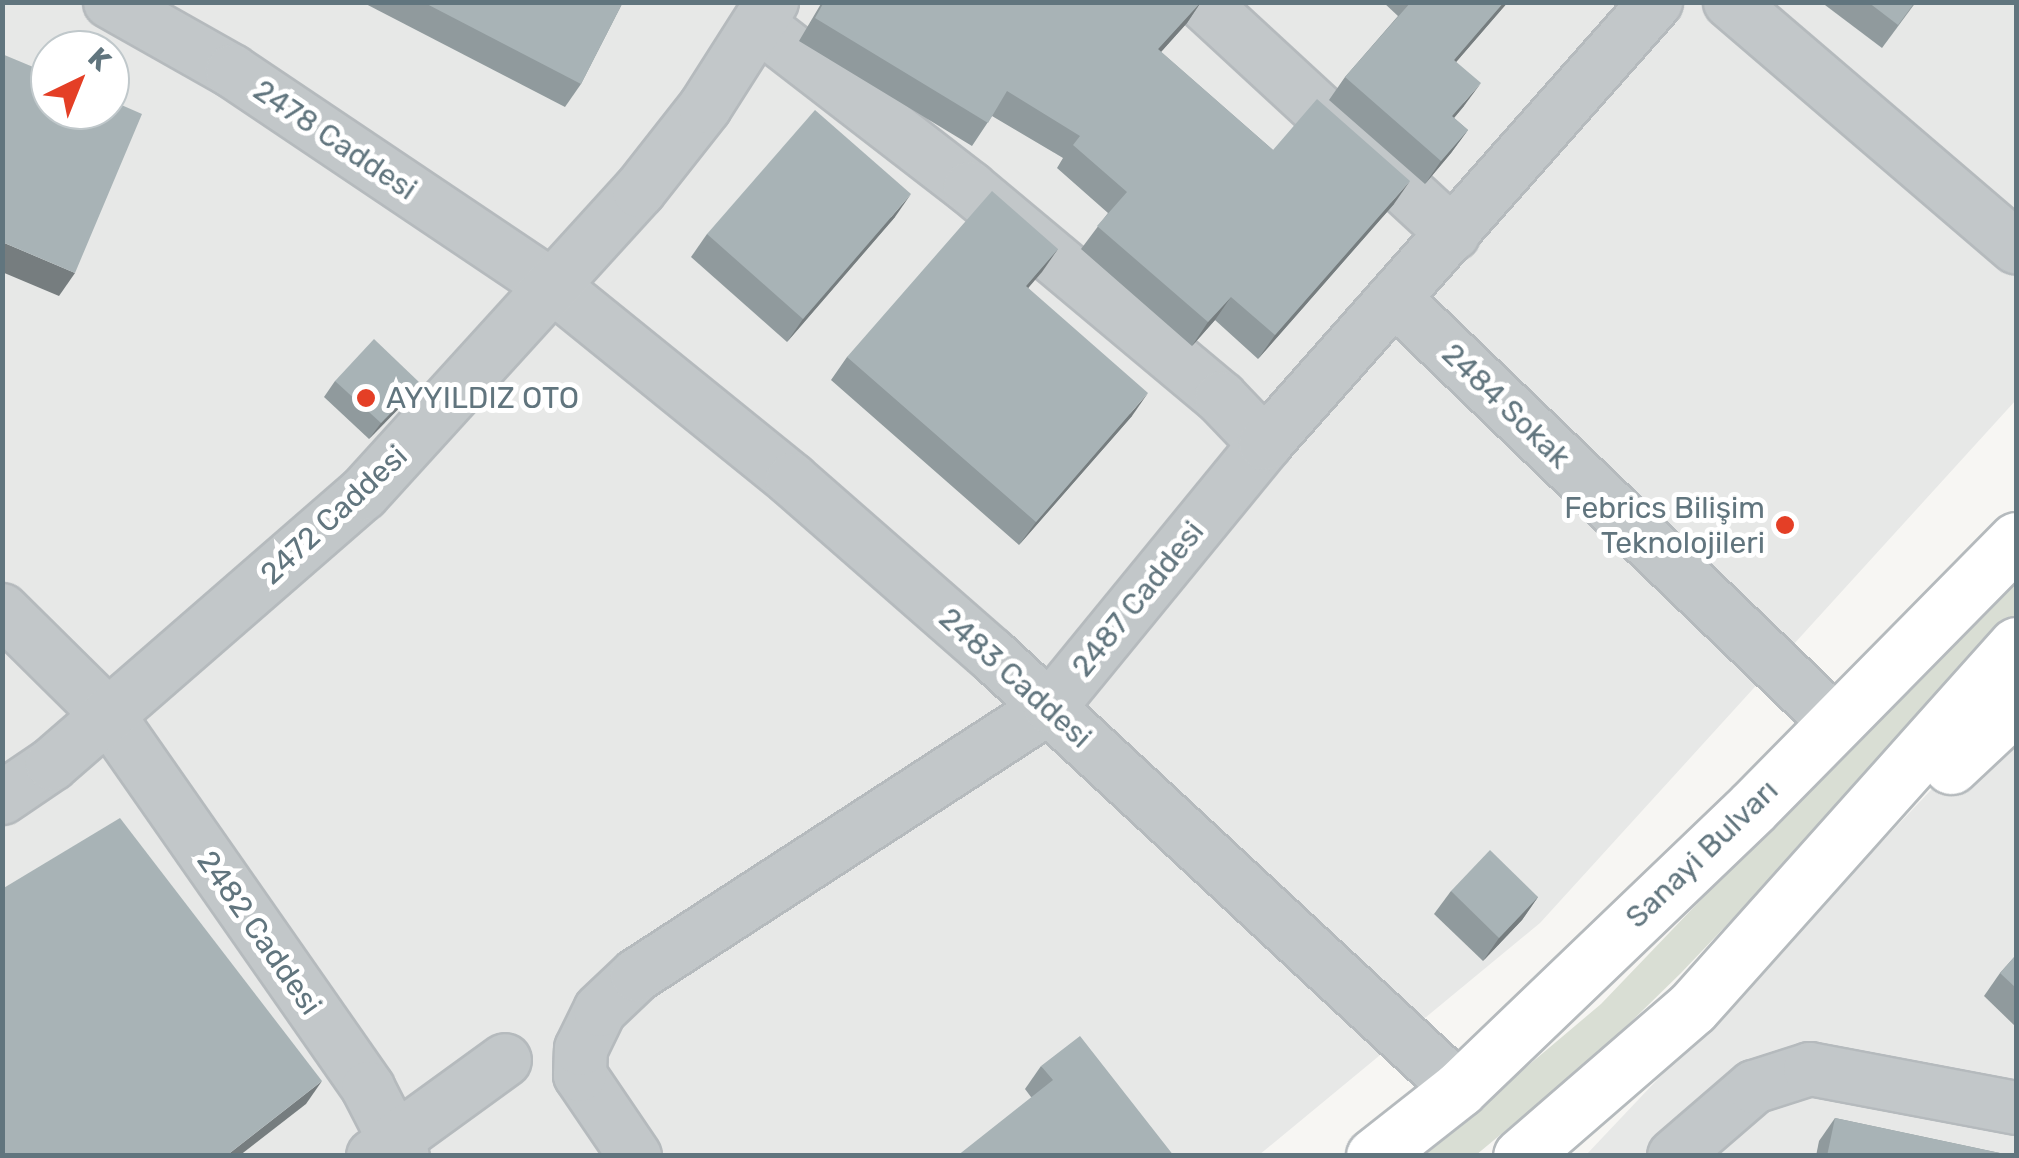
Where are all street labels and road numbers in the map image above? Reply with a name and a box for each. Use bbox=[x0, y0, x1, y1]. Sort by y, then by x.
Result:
street label: 2478 Caddesi bbox=[247, 72, 423, 208]
street label: 2484 Sokak bbox=[1434, 336, 1578, 476]
street label: 2472 Caddesi bbox=[253, 438, 415, 592]
street label: 2487 Caddesi bbox=[1064, 514, 1212, 684]
street label: 2483 Caddesi bbox=[932, 600, 1098, 756]
street label: Sanayi Bulvarı bbox=[1618, 772, 1786, 936]
street label: 2482 Caddesi bbox=[189, 844, 329, 1022]

